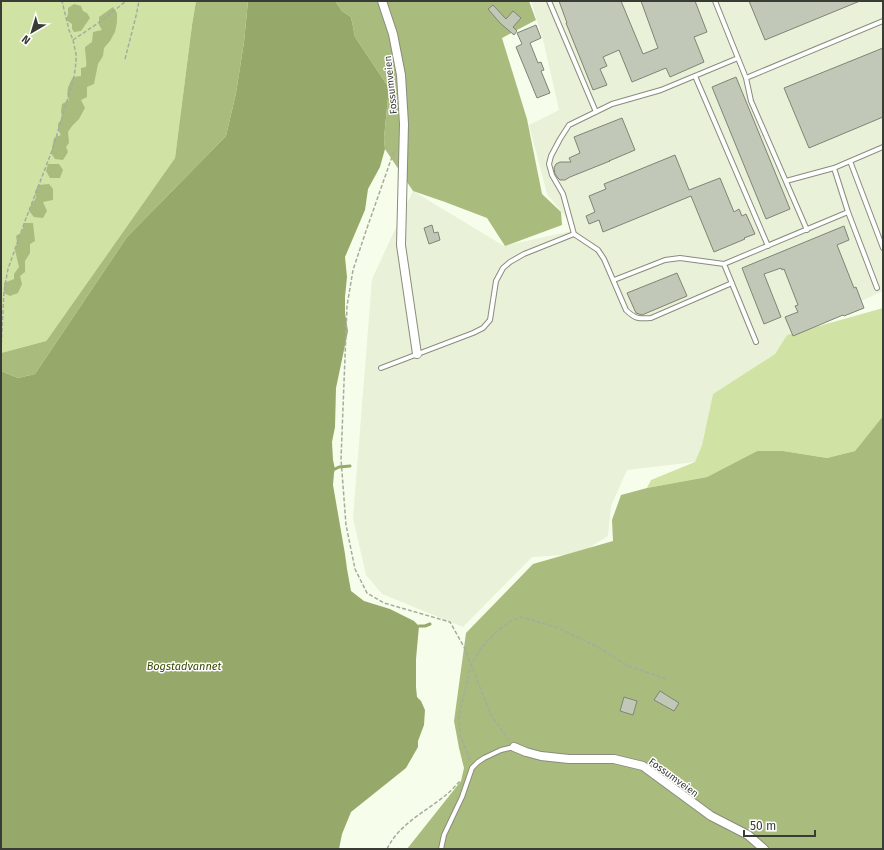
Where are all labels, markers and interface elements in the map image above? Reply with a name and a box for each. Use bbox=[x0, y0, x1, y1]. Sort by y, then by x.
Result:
north arrow bbox=[12, 12, 52, 52]
text: N bbox=[19, 32, 33, 47]
street label: Fossumveien bbox=[382, 55, 400, 115]
water label: Bogstadvannet bbox=[147, 660, 221, 673]
street label: Fossumveien bbox=[646, 756, 701, 800]
scale bar bbox=[744, 812, 815, 838]
text: 50 m bbox=[750, 819, 776, 833]

